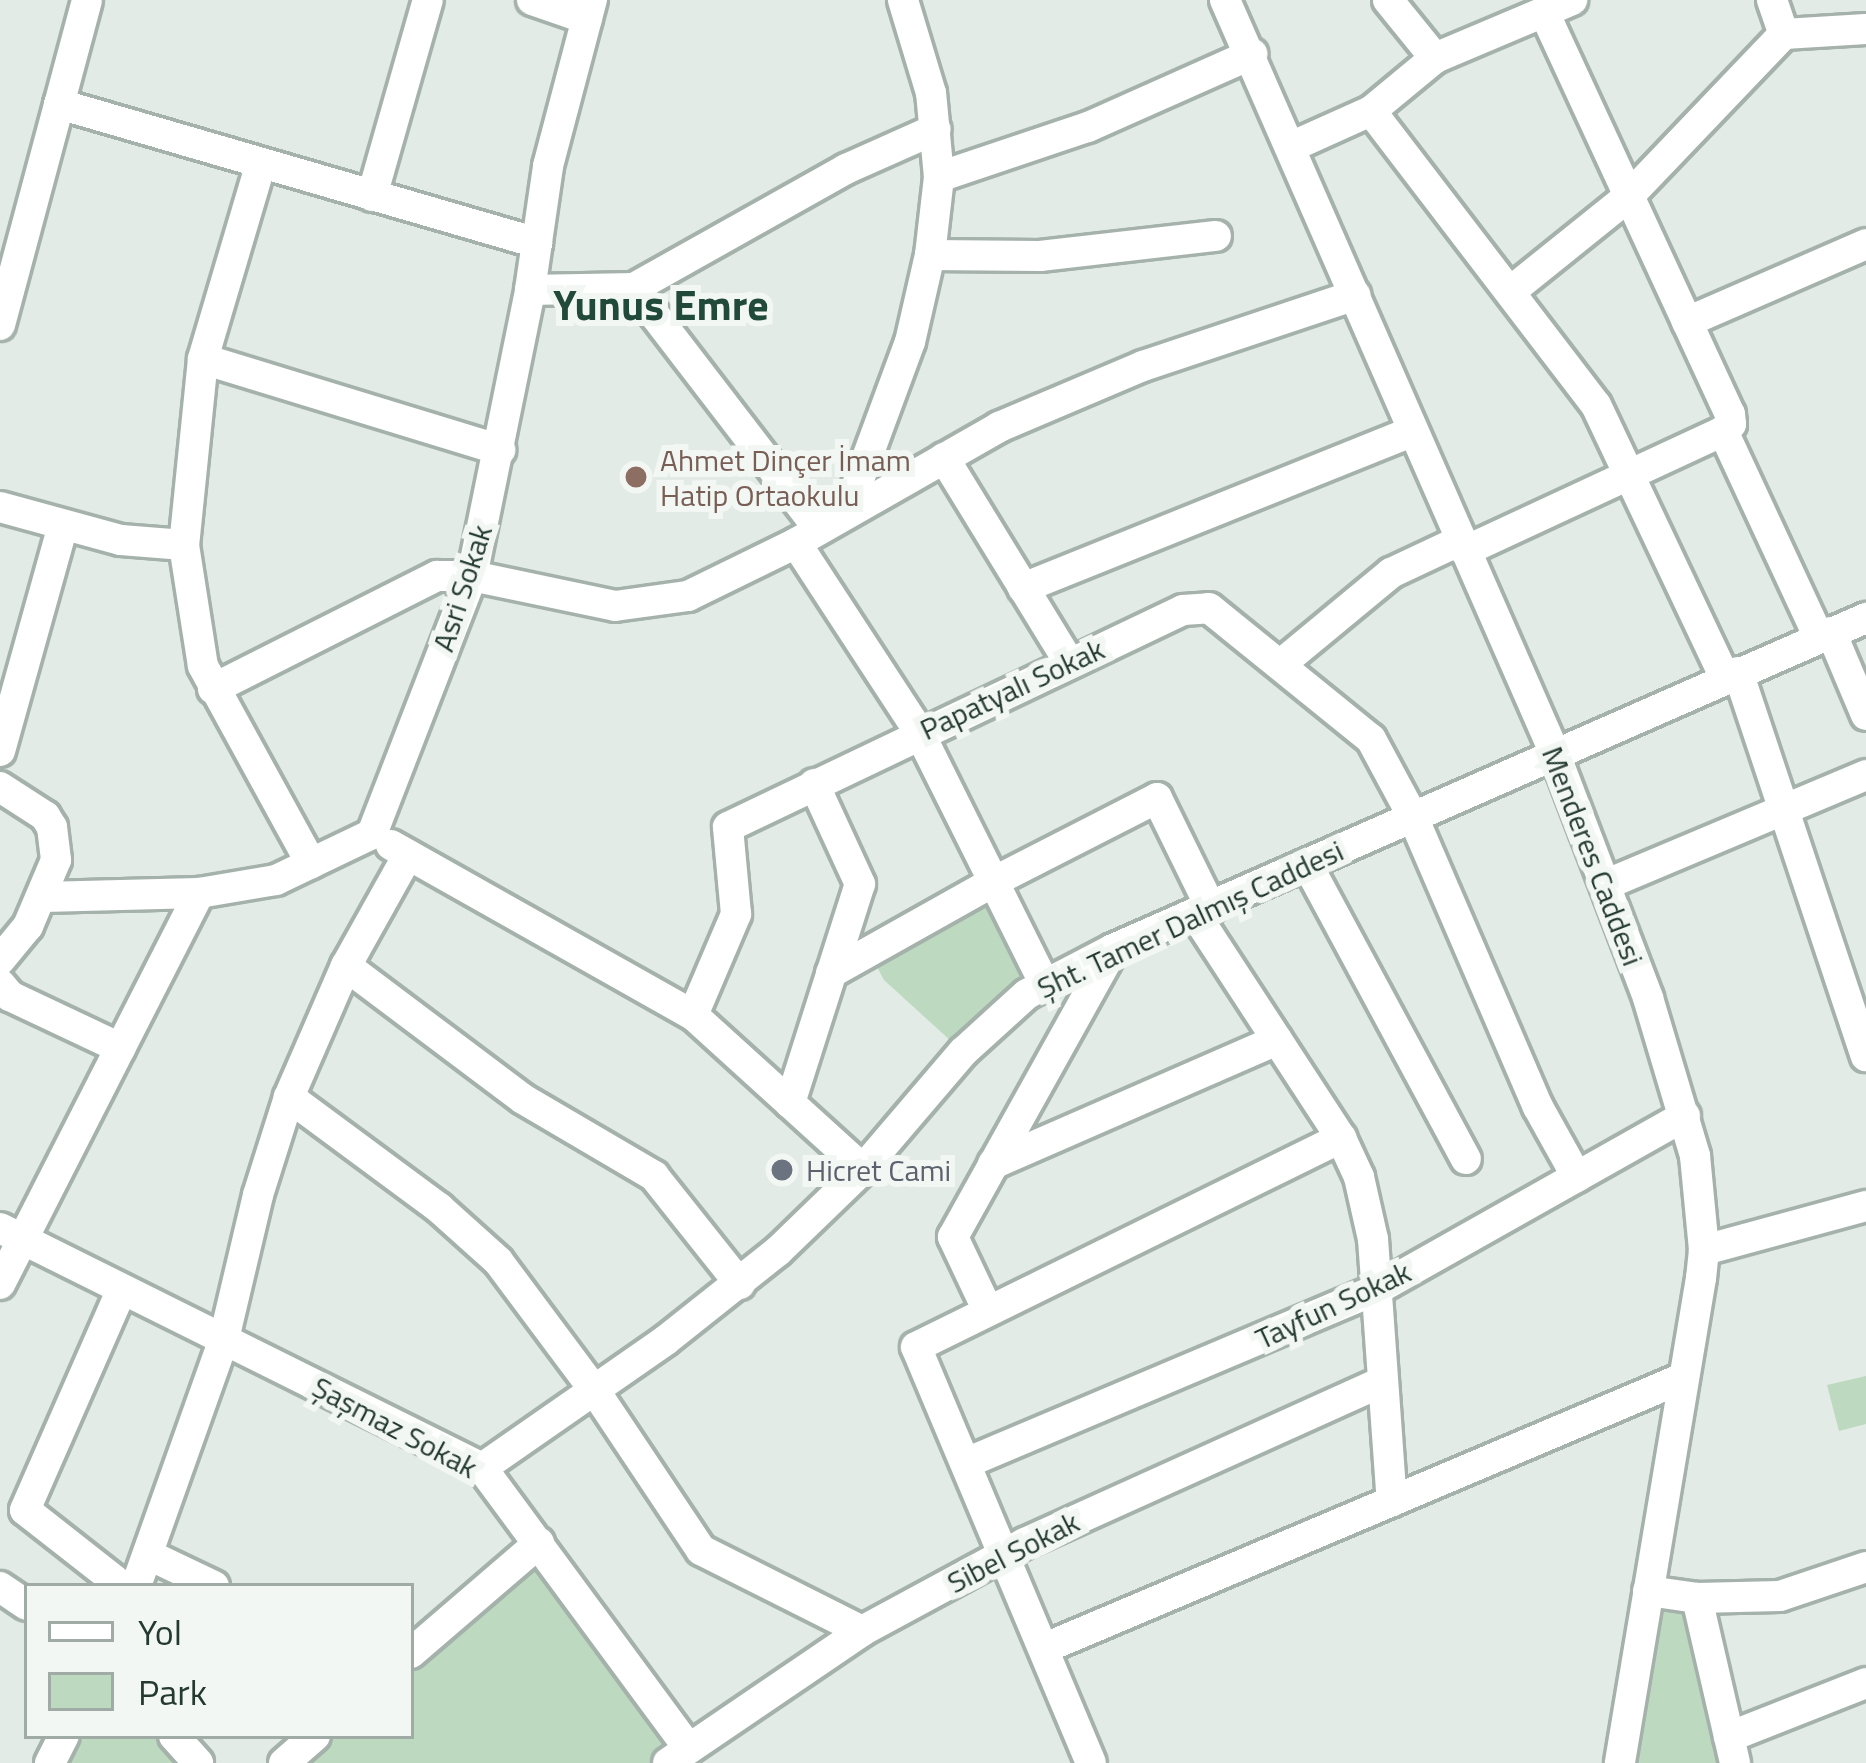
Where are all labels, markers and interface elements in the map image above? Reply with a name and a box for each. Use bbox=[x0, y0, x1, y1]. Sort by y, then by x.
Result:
district label: Yunus Emre bbox=[553, 279, 769, 329]
place label: Ahmet Dinçer İmam Hatip Ortaokulu bbox=[660, 442, 911, 512]
marker: Ahmet Dinçer İmam Hatip Ortaokulu bbox=[623, 464, 649, 490]
street label: Asri Sokak bbox=[425, 520, 499, 656]
street label: Papatyalı Sokak bbox=[914, 631, 1110, 747]
street label: Menderes Caddesi bbox=[1535, 741, 1651, 971]
street label: Şht. Tamer Dalmış Caddesi bbox=[1031, 832, 1349, 1006]
place label: Hicret Cami bbox=[806, 1152, 951, 1188]
marker: Hicret Cami bbox=[769, 1157, 795, 1183]
street label: Tayfun Sokak bbox=[1250, 1253, 1416, 1357]
street label: Şaşmaz Sokak bbox=[306, 1369, 484, 1485]
street label: Sibel Sokak bbox=[941, 1503, 1085, 1601]
legend bbox=[24, 1583, 414, 1739]
text: Yol bbox=[138, 1604, 182, 1659]
text: Park bbox=[138, 1664, 207, 1719]

